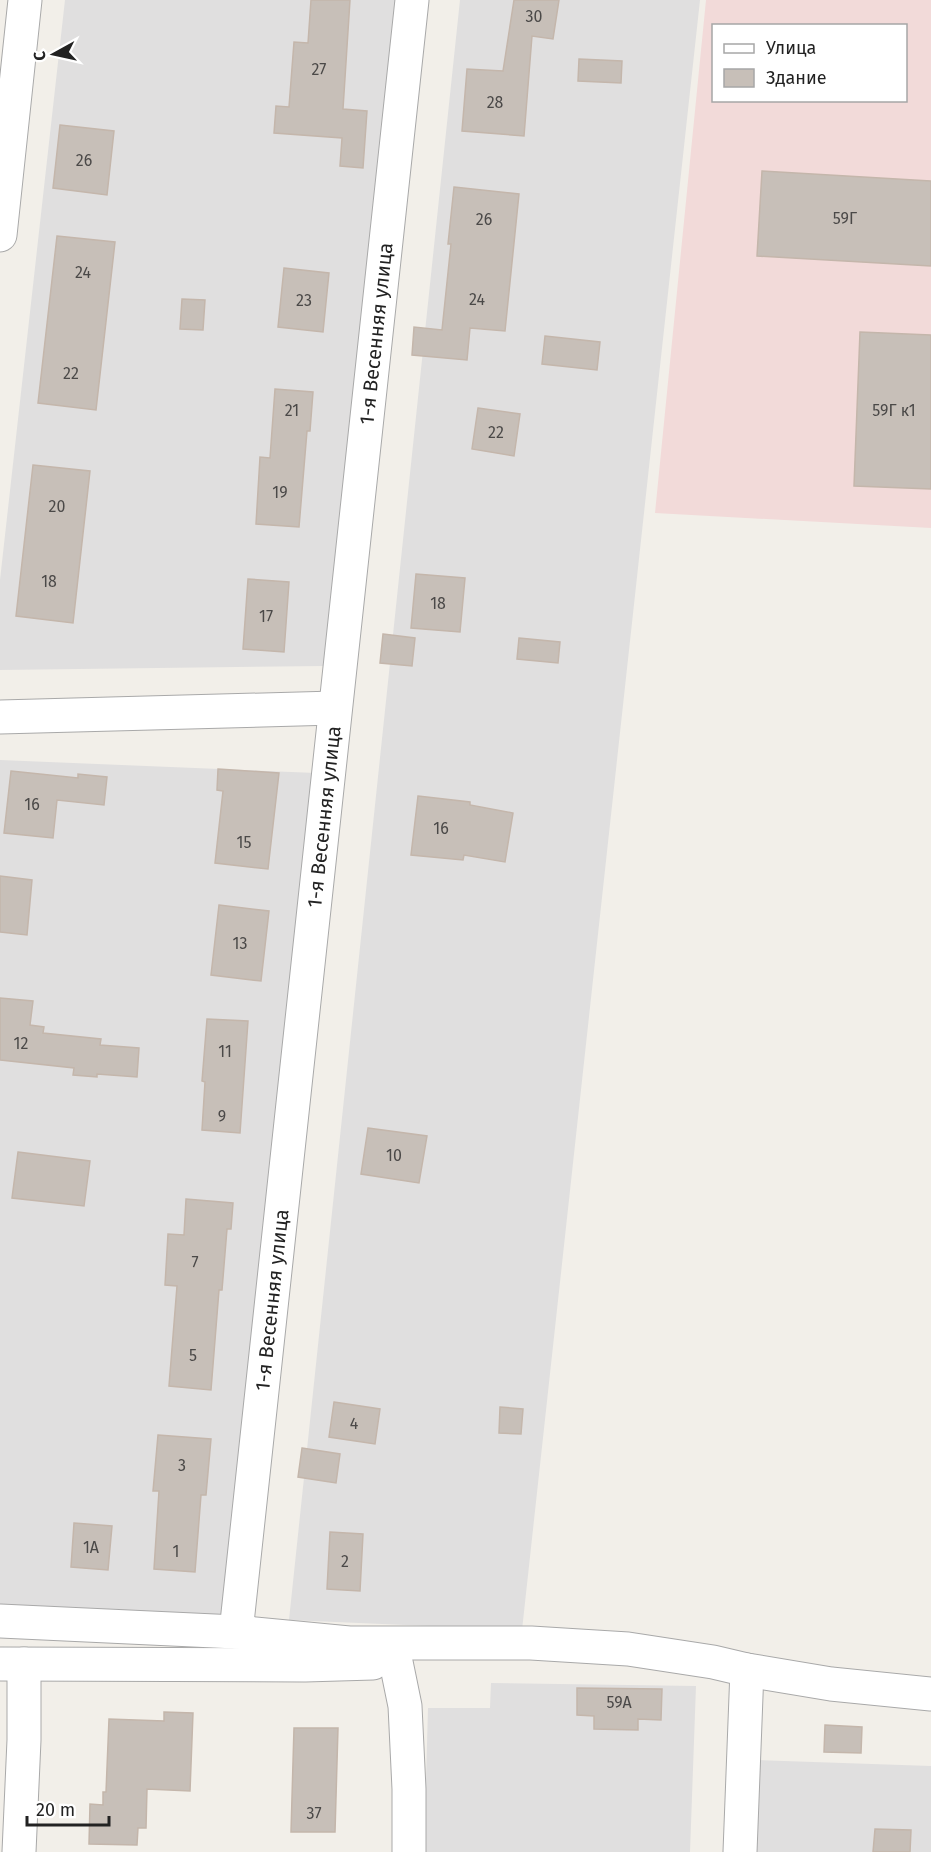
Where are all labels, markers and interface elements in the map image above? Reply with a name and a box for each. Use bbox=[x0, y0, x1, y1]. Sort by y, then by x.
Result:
house number: 30 bbox=[526, 7, 543, 26]
north arrow bbox=[24, 24, 84, 84]
legend bbox=[712, 24, 907, 102]
text: Улица bbox=[766, 37, 816, 59]
text: С bbox=[29, 49, 50, 62]
house number: 27 bbox=[312, 60, 326, 79]
text: Здание bbox=[766, 67, 827, 89]
house number: 28 bbox=[487, 93, 504, 112]
house number: 26 bbox=[76, 151, 92, 170]
house number: 59Г bbox=[833, 209, 857, 228]
house number: 26 bbox=[476, 210, 492, 229]
street label: 1-я Весенняя улица bbox=[354, 241, 398, 426]
house number: 24 bbox=[75, 263, 91, 282]
house number: 24 bbox=[469, 290, 485, 309]
house number: 23 bbox=[296, 291, 312, 310]
house number: 22 bbox=[63, 364, 79, 383]
house number: 21 bbox=[285, 401, 299, 420]
house number: 59Г к1 bbox=[872, 401, 916, 420]
house number: 22 bbox=[488, 423, 504, 442]
house number: 19 bbox=[272, 483, 288, 502]
house number: 20 bbox=[49, 497, 65, 516]
house number: 18 bbox=[41, 572, 57, 591]
house number: 18 bbox=[430, 594, 446, 613]
house number: 17 bbox=[259, 607, 273, 626]
street label: 1-я Весенняя улица bbox=[302, 725, 346, 909]
house number: 16 bbox=[24, 795, 40, 814]
house number: 16 bbox=[433, 819, 449, 838]
house number: 15 bbox=[237, 833, 251, 852]
house number: 13 bbox=[233, 934, 247, 953]
house number: 12 bbox=[14, 1034, 28, 1053]
house number: 11 bbox=[218, 1042, 232, 1061]
house number: 9 bbox=[218, 1107, 226, 1126]
house number: 10 bbox=[386, 1146, 402, 1165]
street label: 1-я Весенняя улица bbox=[250, 1208, 294, 1392]
house number: 7 bbox=[191, 1253, 199, 1272]
house number: 5 bbox=[189, 1346, 197, 1365]
house number: 4 bbox=[350, 1414, 359, 1433]
house number: 3 bbox=[178, 1456, 186, 1475]
house number: 1А bbox=[83, 1538, 100, 1557]
house number: 1 bbox=[173, 1542, 179, 1561]
house number: 2 bbox=[341, 1552, 349, 1571]
house number: 59А bbox=[606, 1693, 632, 1712]
scale bar bbox=[27, 1789, 110, 1827]
text: 20 m bbox=[36, 1799, 75, 1821]
house number: 37 bbox=[306, 1804, 322, 1823]

